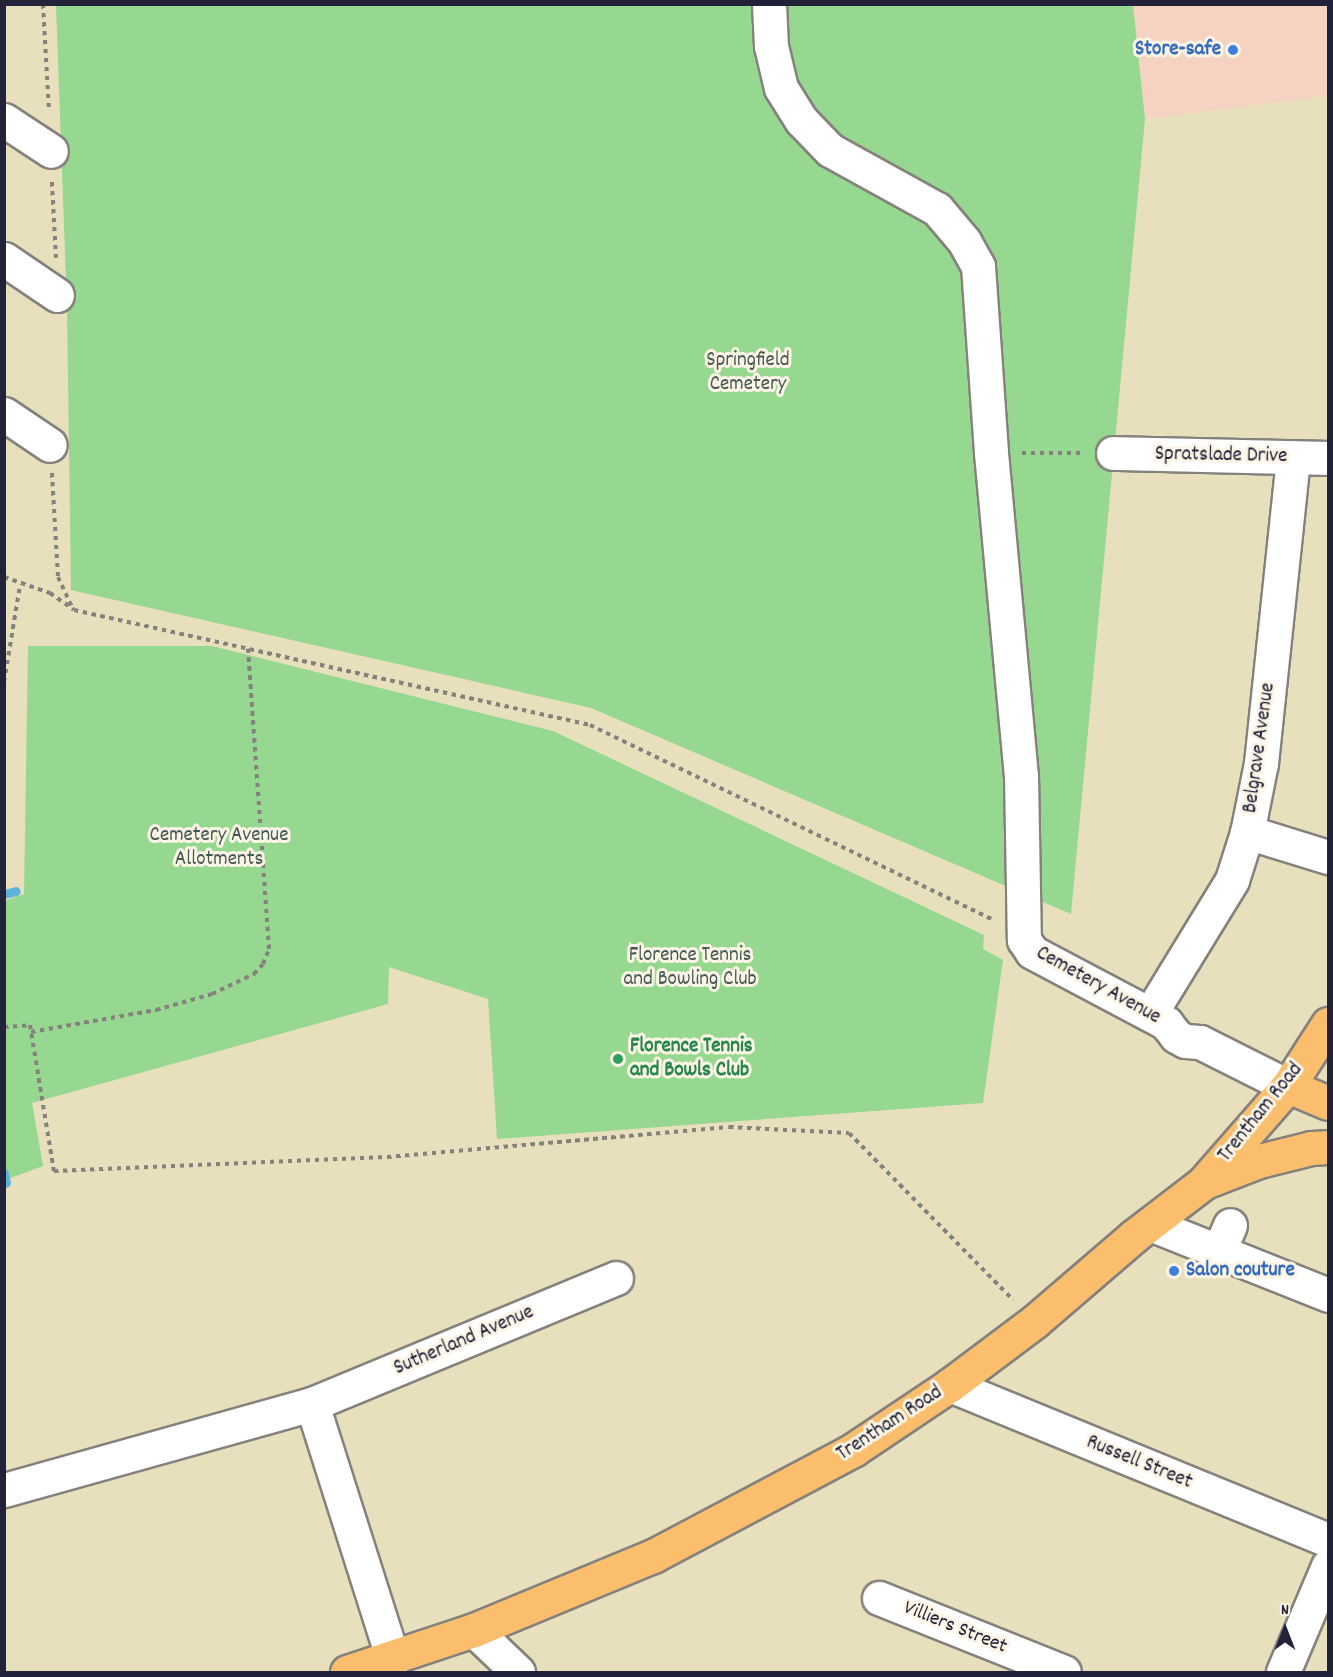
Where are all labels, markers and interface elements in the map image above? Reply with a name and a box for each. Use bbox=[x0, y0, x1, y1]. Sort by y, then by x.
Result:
place label: Store-safe bbox=[1135, 37, 1221, 63]
marker: Store-safe bbox=[1226, 43, 1240, 57]
park label: Springfield Cemetery bbox=[706, 348, 790, 398]
street label: Spratslade Drive bbox=[1155, 442, 1287, 470]
street label: Belgrave Avenue bbox=[1238, 681, 1282, 815]
park label: Cemetery Avenue Allotments bbox=[150, 823, 288, 873]
street label: Cemetery Avenue bbox=[1031, 941, 1165, 1031]
park label: Florence Tennis and Bowling Club bbox=[623, 943, 757, 993]
place label: Florence Tennis and Bowls Club bbox=[630, 1034, 753, 1084]
marker: Florence Tennis and Bowls Club bbox=[611, 1052, 625, 1066]
street label: Trentham Road bbox=[1213, 1058, 1309, 1168]
place label: Salon couture bbox=[1186, 1258, 1295, 1284]
marker: Salon couture bbox=[1167, 1264, 1181, 1278]
street label: Sutherland Avenue bbox=[390, 1300, 538, 1382]
street label: Trentham Road bbox=[832, 1381, 948, 1467]
street label: Russell Street bbox=[1082, 1430, 1196, 1496]
street label: Villiers Street bbox=[900, 1596, 1010, 1660]
north arrow bbox=[1255, 1599, 1315, 1659]
text: N bbox=[1281, 1599, 1289, 1622]

